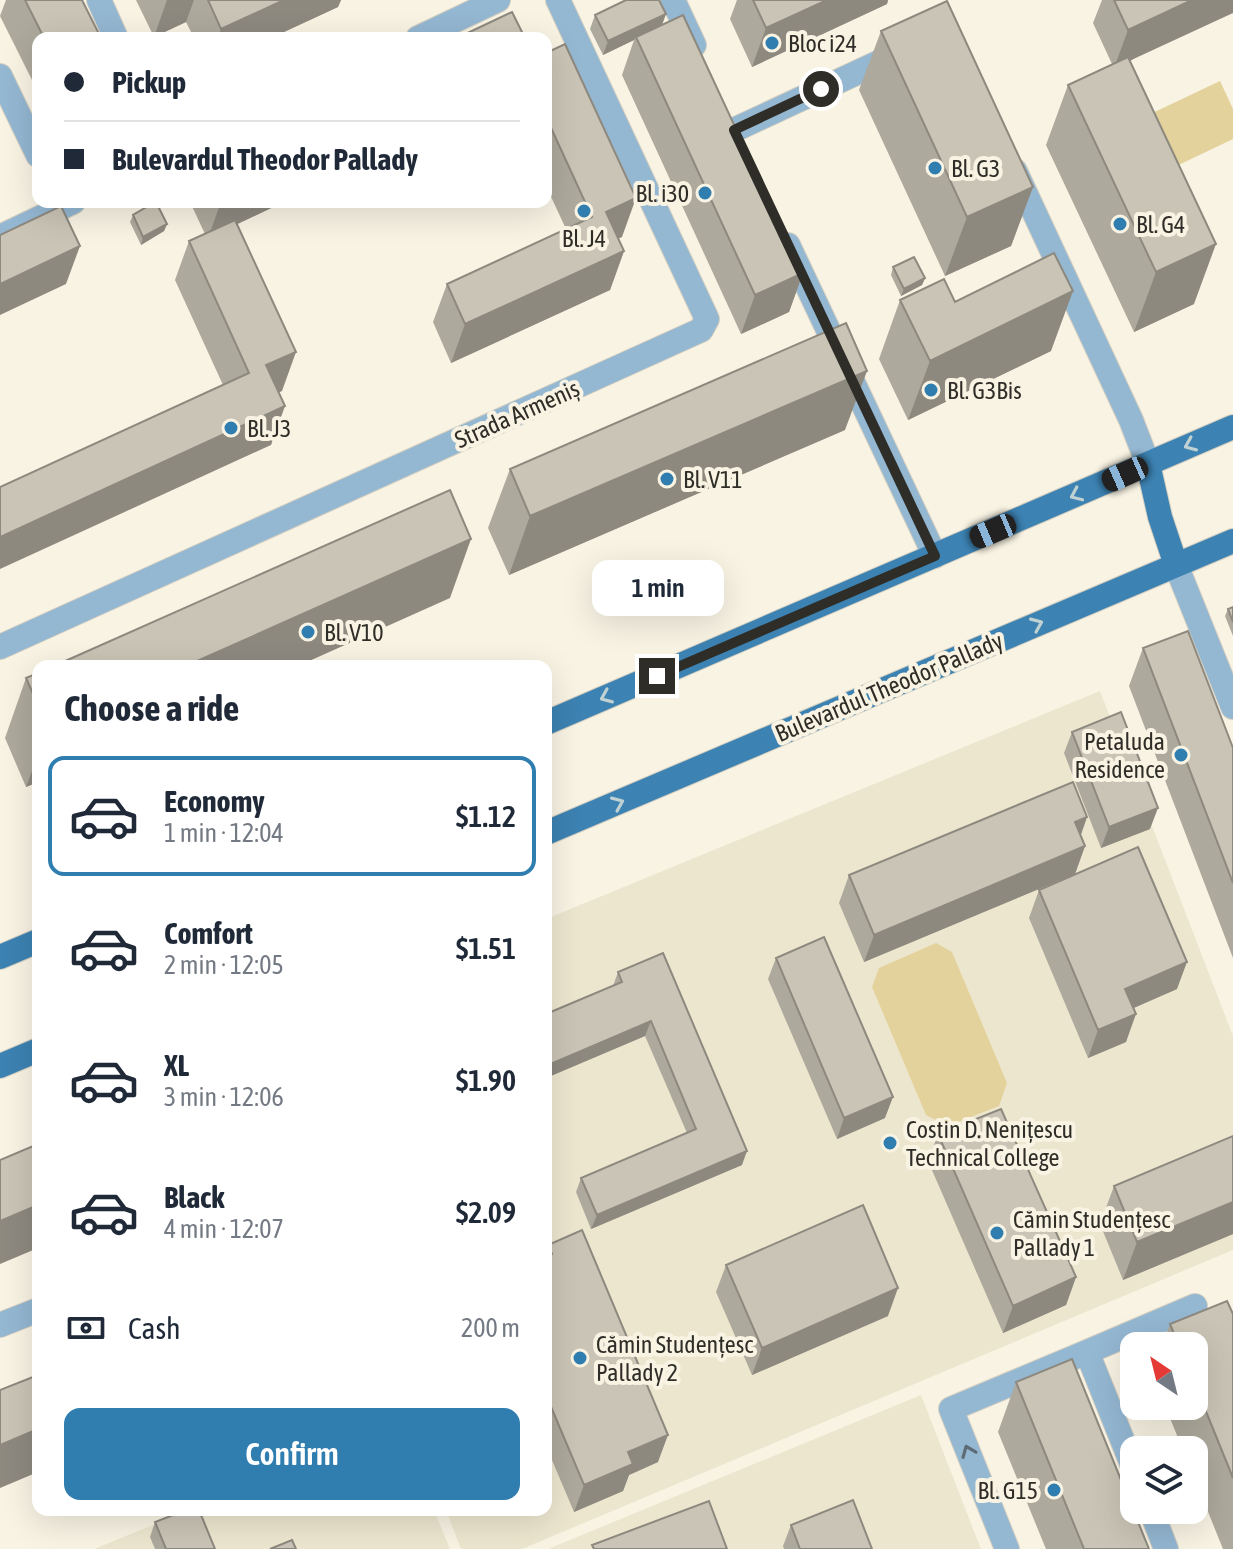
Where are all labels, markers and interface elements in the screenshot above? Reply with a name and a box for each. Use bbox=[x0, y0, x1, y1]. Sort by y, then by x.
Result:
place label: Bloc i24 bbox=[788, 30, 857, 57]
marker: Bloc i24 bbox=[763, 34, 781, 52]
text: Pickup bbox=[112, 65, 186, 99]
route start bbox=[803, 71, 839, 107]
text: Bulevardul Theodor Pallady bbox=[112, 142, 418, 176]
place label: Bl. G3 bbox=[951, 155, 1000, 182]
marker: Bl. G3 bbox=[926, 159, 944, 177]
place label: Bl. i30 bbox=[636, 180, 689, 207]
marker: Bl. i30 bbox=[696, 184, 714, 202]
marker: Bl. J4 bbox=[575, 202, 593, 220]
place label: Bl. G4 bbox=[1136, 211, 1185, 238]
marker: Bl. G4 bbox=[1111, 215, 1129, 233]
place label: Bl. J4 bbox=[562, 225, 606, 252]
street label: Strada Armeniș bbox=[451, 375, 583, 453]
place label: Bl. G3Bis bbox=[947, 377, 1022, 404]
marker: Bl. G3Bis bbox=[922, 381, 940, 399]
place label: Bl. J3 bbox=[247, 415, 291, 442]
marker: Bl. J3 bbox=[222, 419, 240, 437]
one-way arrow bbox=[1184, 436, 1198, 452]
car bbox=[1098, 453, 1152, 495]
place label: Bl. V11 bbox=[683, 466, 743, 493]
marker: Bl. V11 bbox=[658, 470, 676, 488]
one-way arrow bbox=[1070, 485, 1084, 501]
car bbox=[966, 511, 1020, 551]
callout: 1 min bbox=[591, 560, 723, 616]
text: 1 min bbox=[631, 573, 685, 603]
one-way arrow bbox=[1029, 618, 1043, 634]
place label: Bl. V10 bbox=[324, 619, 384, 646]
marker: Bl. V10 bbox=[299, 623, 317, 641]
street label: Bulevardul Theodor Pallady bbox=[771, 627, 1007, 747]
route end bbox=[639, 658, 675, 694]
text: Choose a ride bbox=[64, 687, 239, 729]
one-way arrow bbox=[600, 688, 614, 704]
place label: Petaluda Residence bbox=[1074, 728, 1165, 783]
marker: Petaluda Residence bbox=[1172, 746, 1190, 764]
icon: car bbox=[68, 780, 140, 852]
text: Economy bbox=[164, 784, 265, 818]
one-way arrow bbox=[610, 796, 624, 812]
text: $1.12 bbox=[456, 799, 516, 833]
text: 1 min · 12:04 bbox=[164, 818, 284, 848]
icon: car bbox=[68, 912, 140, 984]
text: Comfort bbox=[164, 916, 253, 950]
text: $1.51 bbox=[456, 931, 516, 965]
text: 2 min · 12:05 bbox=[164, 950, 284, 980]
icon: car bbox=[68, 1044, 140, 1116]
text: XL bbox=[164, 1048, 189, 1082]
text: $1.90 bbox=[456, 1063, 516, 1097]
text: 3 min · 12:06 bbox=[164, 1082, 284, 1112]
place label: Costin D. Nenițescu Technical College bbox=[906, 1116, 1073, 1171]
marker: Costin D. Nenițescu Technical College bbox=[881, 1134, 899, 1152]
icon: car bbox=[68, 1176, 140, 1248]
text: Black bbox=[164, 1180, 224, 1214]
text: $2.09 bbox=[456, 1195, 516, 1229]
place label: Cămin Studențesc Pallady 1 bbox=[1013, 1206, 1170, 1261]
text: 4 min · 12:07 bbox=[164, 1214, 284, 1244]
marker: Cămin Studențesc Pallady 1 bbox=[988, 1224, 1006, 1242]
icon: cash bbox=[64, 1306, 108, 1350]
text: Cash bbox=[128, 1311, 181, 1345]
text: 200 m bbox=[461, 1313, 520, 1343]
place label: Cămin Studențesc Pallady 2 bbox=[596, 1331, 753, 1386]
north arrow bbox=[1120, 1332, 1208, 1420]
map controls bbox=[1120, 1332, 1208, 1524]
marker: Cămin Studențesc Pallady 2 bbox=[571, 1349, 589, 1367]
button: Confirm bbox=[64, 1408, 520, 1500]
button: layers bbox=[1120, 1436, 1208, 1524]
one-way arrow bbox=[961, 1445, 977, 1459]
place label: Bl. G15 bbox=[977, 1477, 1038, 1504]
marker: Bl. G15 bbox=[1045, 1481, 1063, 1499]

